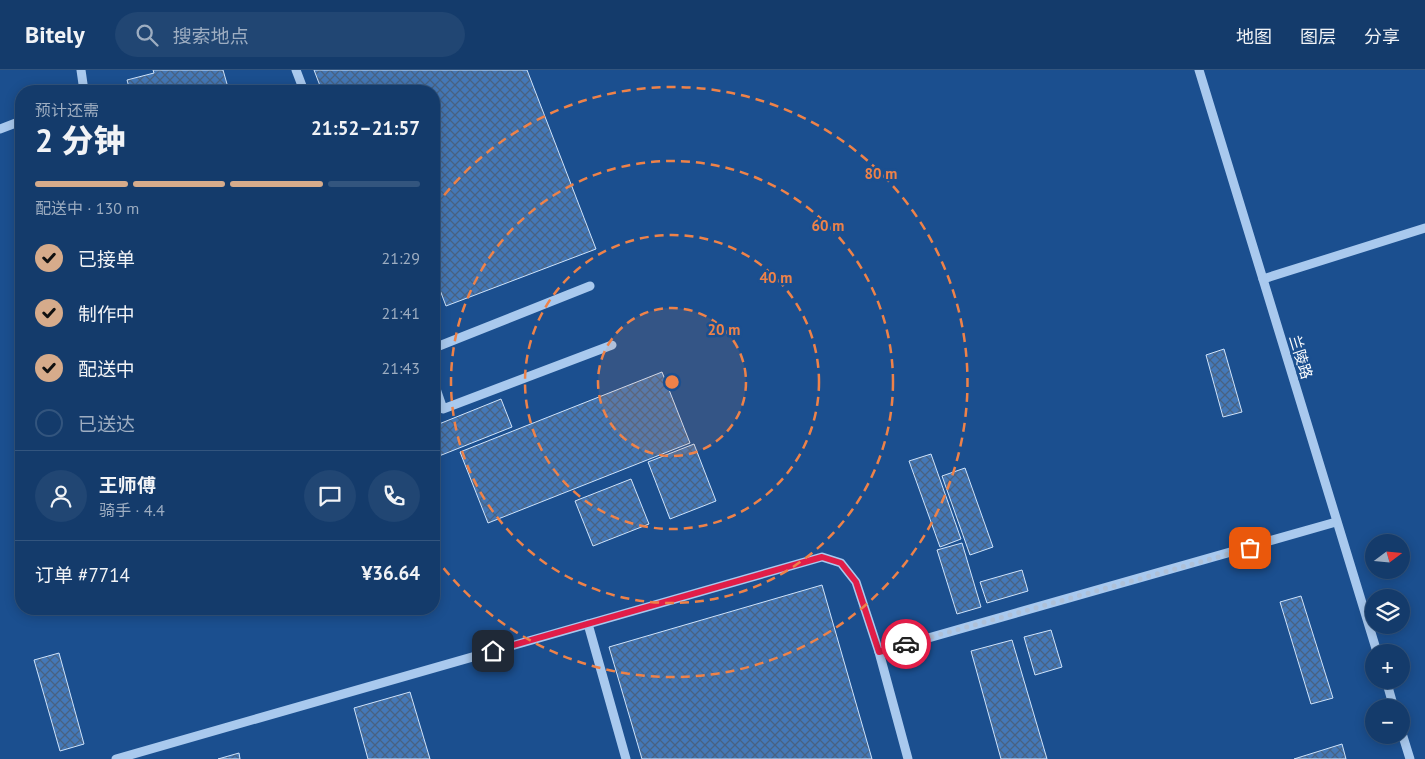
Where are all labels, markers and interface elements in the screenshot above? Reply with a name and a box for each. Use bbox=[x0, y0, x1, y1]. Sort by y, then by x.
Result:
search box bbox=[115, 12, 465, 57]
text: Bitely bbox=[25, 19, 85, 50]
icon: search bbox=[133, 21, 161, 49]
text: 搜索地点 bbox=[173, 24, 249, 48]
text: 地图 bbox=[1236, 25, 1272, 48]
text: 图层 bbox=[1300, 25, 1336, 48]
text: 分享 bbox=[1364, 25, 1400, 48]
text: 预计还需 bbox=[35, 100, 99, 120]
text: 21:52–21:57 bbox=[311, 116, 420, 140]
text: 2 分钟 bbox=[35, 119, 125, 161]
text: 80 m bbox=[865, 164, 897, 183]
text: 配送中 · 130 m bbox=[35, 198, 139, 218]
text: 60 m bbox=[812, 216, 844, 235]
icon: check bbox=[35, 244, 63, 272]
text: 已接单 bbox=[78, 247, 135, 271]
text: 21:29 bbox=[382, 248, 420, 268]
text: 40 m bbox=[760, 268, 792, 287]
icon: check bbox=[35, 299, 63, 327]
text: 制作中 bbox=[78, 302, 135, 326]
text: 21:41 bbox=[382, 303, 420, 323]
text: 20 m bbox=[708, 320, 740, 339]
street label: 兰陵路 bbox=[1285, 333, 1317, 381]
icon: check bbox=[35, 354, 63, 382]
text: 配送中 bbox=[78, 357, 135, 381]
text: 21:43 bbox=[382, 358, 420, 378]
centre of rings bbox=[663, 373, 681, 391]
text: 已送达 bbox=[78, 412, 135, 436]
button: person bbox=[35, 470, 87, 522]
button: chat bbox=[304, 470, 356, 522]
button: phone bbox=[368, 470, 420, 522]
text: 王师傅 bbox=[99, 473, 156, 497]
text: 骑手 · 4.4 bbox=[99, 500, 165, 520]
pin bbox=[1229, 527, 1271, 569]
icon: bag bbox=[1236, 534, 1264, 562]
north arrow bbox=[1365, 534, 1410, 579]
map controls bbox=[1365, 534, 1410, 744]
text: ¥36.64 bbox=[361, 561, 420, 585]
text: 订单 #7714 bbox=[35, 563, 130, 587]
button: layers bbox=[1365, 589, 1410, 634]
courier bbox=[881, 619, 931, 669]
pin bbox=[472, 630, 514, 672]
icon: car bbox=[892, 630, 920, 658]
icon: home bbox=[479, 637, 507, 665]
button: + bbox=[1365, 644, 1410, 689]
button: − bbox=[1365, 699, 1410, 744]

